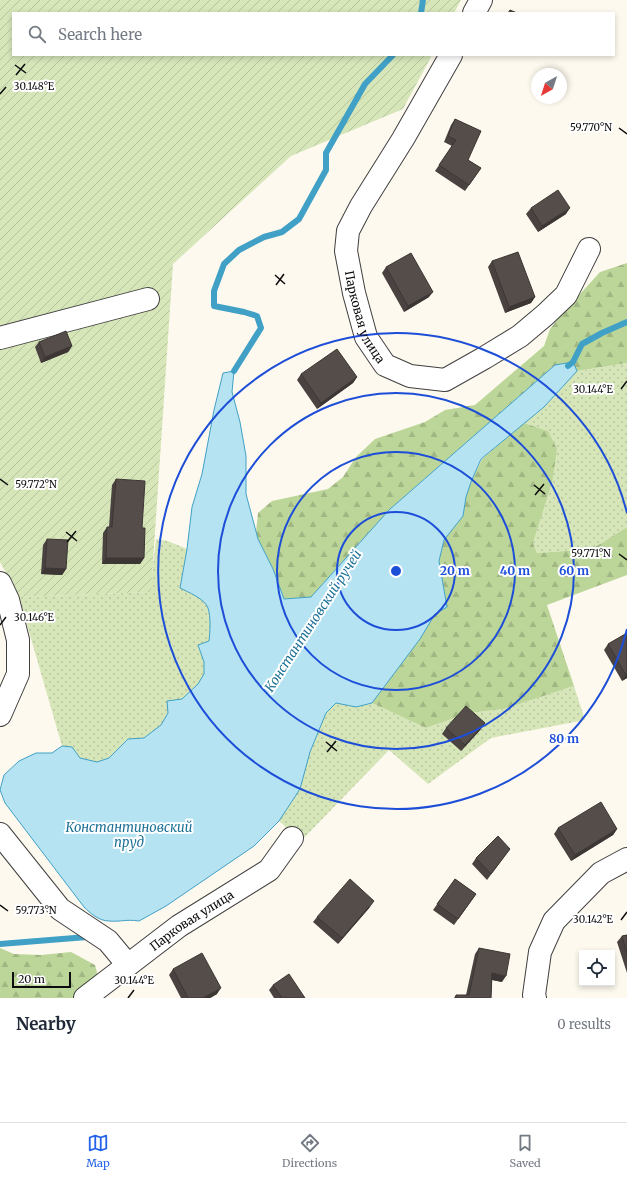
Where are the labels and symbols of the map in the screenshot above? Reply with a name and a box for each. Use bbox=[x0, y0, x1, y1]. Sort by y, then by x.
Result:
north arrow bbox=[531, 68, 567, 104]
text: 30.148°E bbox=[14, 80, 55, 93]
text: 59.770°N bbox=[570, 121, 612, 134]
street label: Парковая улица bbox=[342, 269, 389, 366]
text: 30.144°E bbox=[573, 383, 613, 396]
text: 59.772°N bbox=[15, 478, 57, 491]
water label: Константиновский ручей bbox=[261, 547, 365, 695]
text: 59.771°N bbox=[571, 547, 611, 560]
text: 20 m bbox=[440, 563, 470, 578]
text: 40 m bbox=[500, 563, 530, 578]
text: 60 m bbox=[559, 563, 589, 578]
centre of rings bbox=[389, 564, 403, 578]
text: 30.146°E bbox=[14, 611, 55, 624]
text: 80 m bbox=[549, 731, 579, 746]
water label: Константиновский пруд bbox=[66, 819, 193, 851]
street label: Парковая улица bbox=[146, 886, 237, 953]
text: 59.773°N bbox=[15, 904, 57, 917]
text: 30.142°E bbox=[573, 913, 614, 926]
scale bar bbox=[12, 970, 71, 989]
text: 30.144°E bbox=[114, 974, 154, 987]

